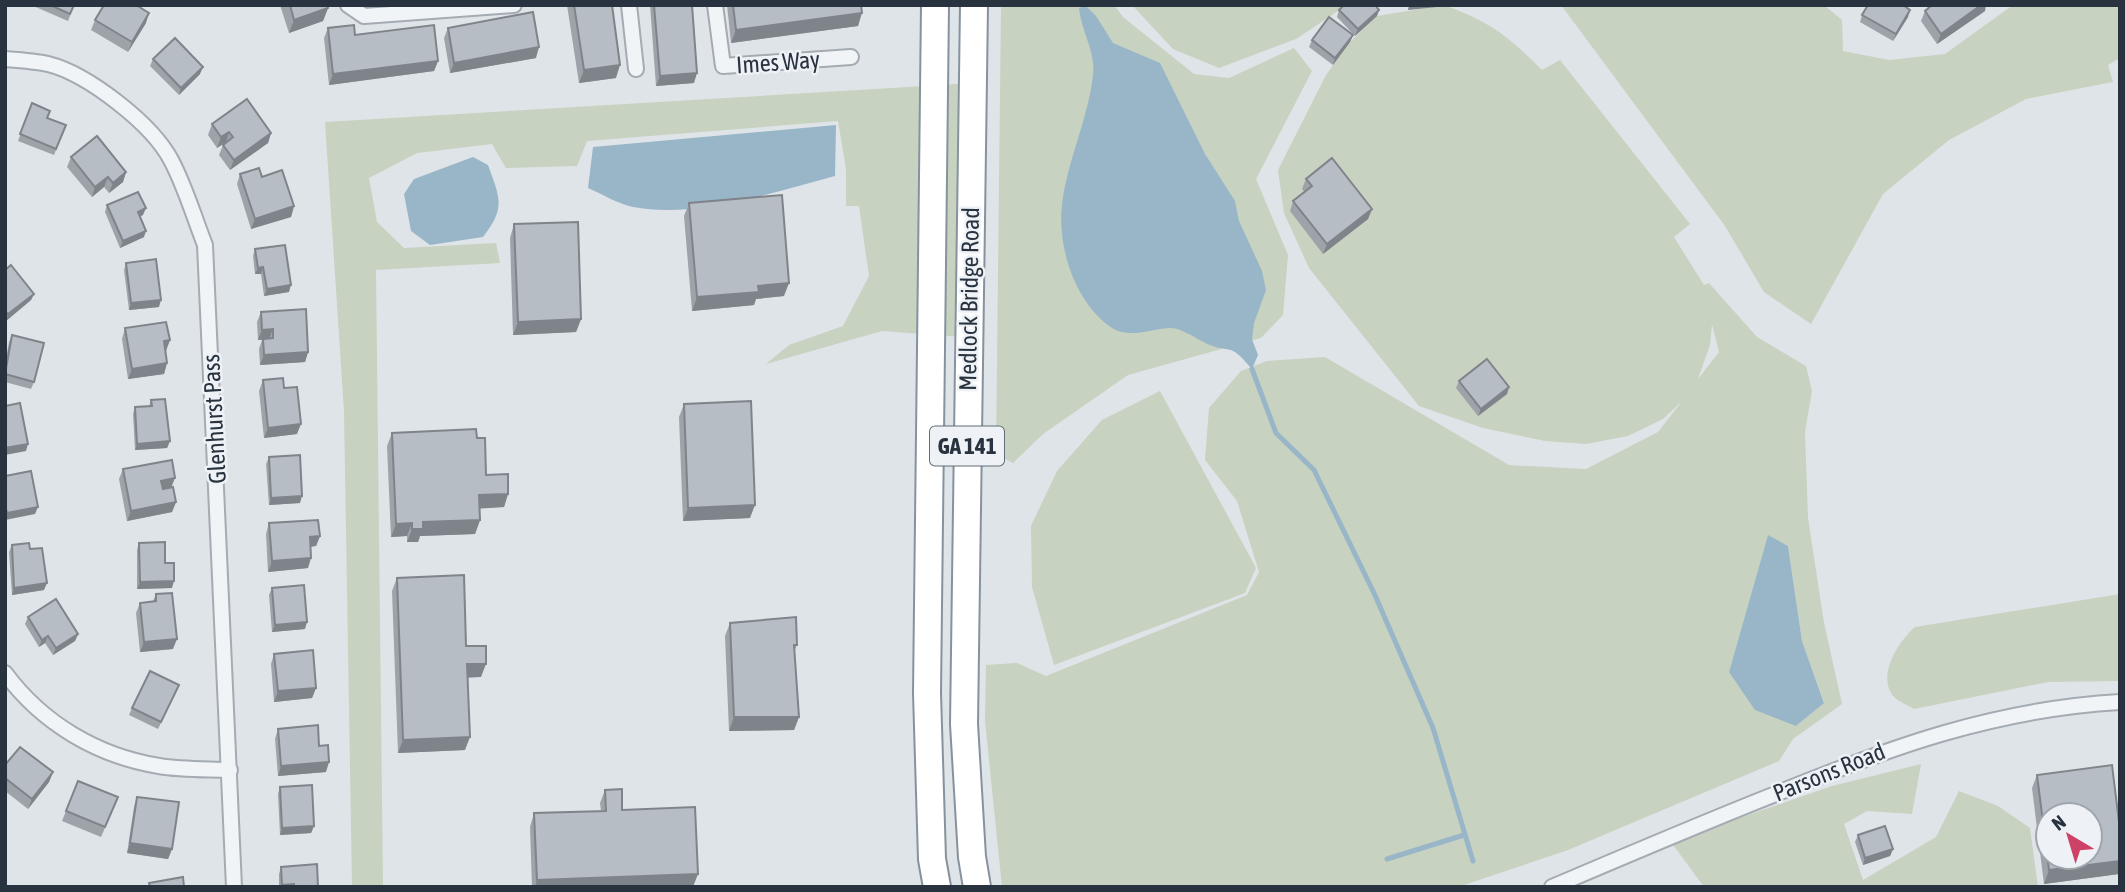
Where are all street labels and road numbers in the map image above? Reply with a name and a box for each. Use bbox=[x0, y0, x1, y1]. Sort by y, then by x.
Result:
street label: Imes Way bbox=[735, 46, 821, 78]
street label: Medlock Bridge Road bbox=[954, 207, 984, 391]
street label: Glenhurst Pass bbox=[197, 354, 231, 484]
road number: GA 141 bbox=[930, 426, 1004, 466]
street label: Parsons Road bbox=[1769, 737, 1889, 807]

